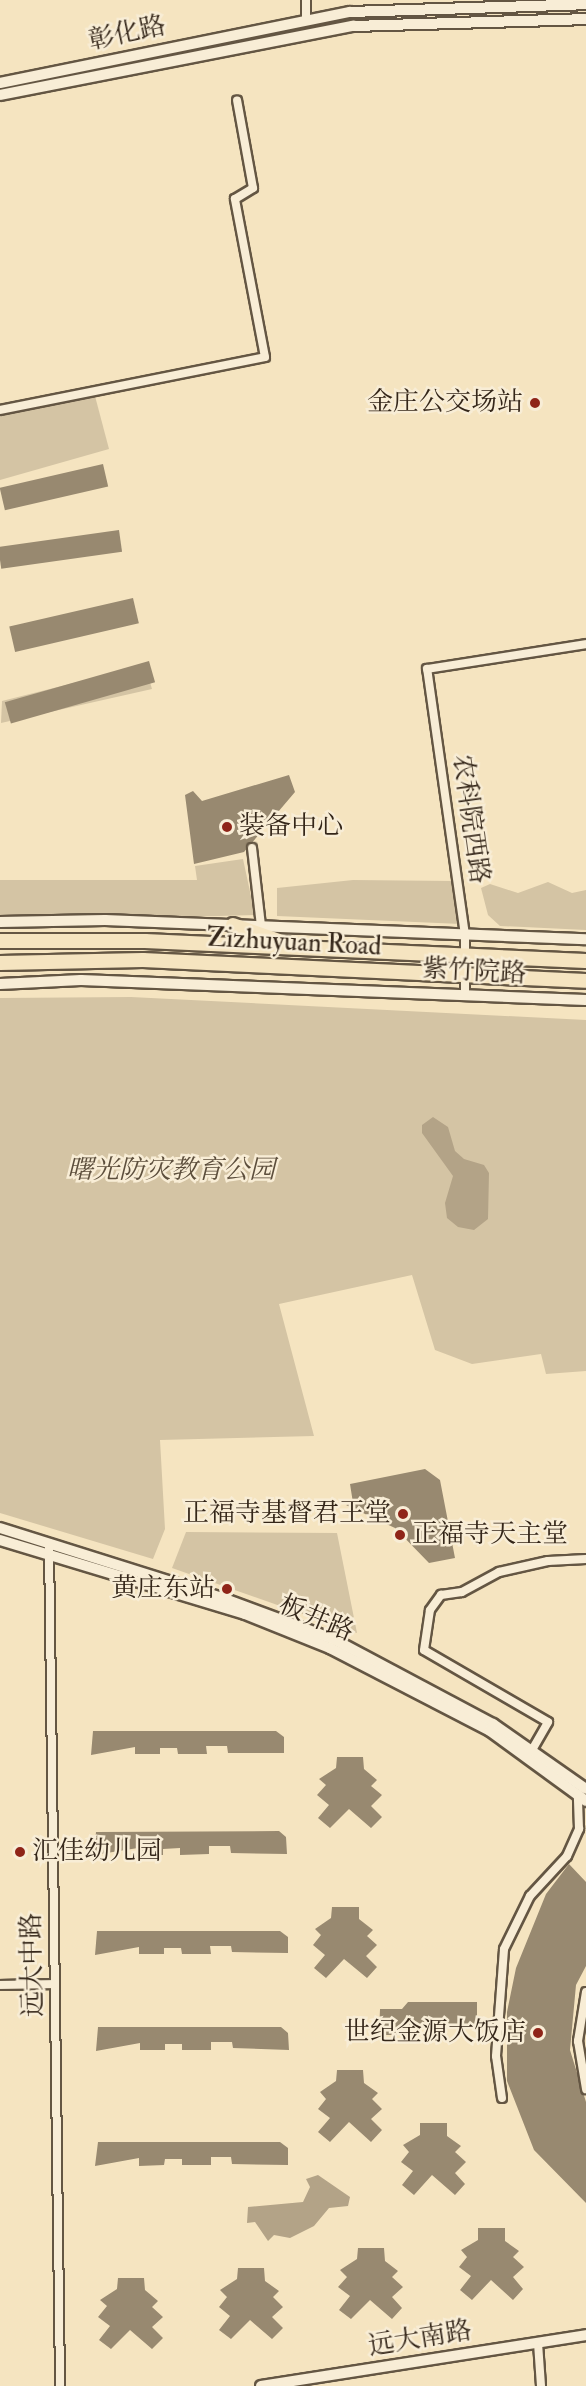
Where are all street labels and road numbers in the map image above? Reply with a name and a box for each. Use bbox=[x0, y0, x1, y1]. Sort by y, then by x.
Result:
street label: 彰化路 bbox=[86, 11, 168, 57]
street label: 农科院西路 bbox=[446, 752, 494, 886]
street label: Zizhuyuan Road bbox=[206, 923, 382, 963]
street label: 紫竹院路 bbox=[421, 954, 527, 990]
street label: 板井路 bbox=[274, 1589, 358, 1649]
street label: 远大中路 bbox=[16, 1913, 50, 2017]
street label: 远大南路 bbox=[366, 2315, 474, 2363]

